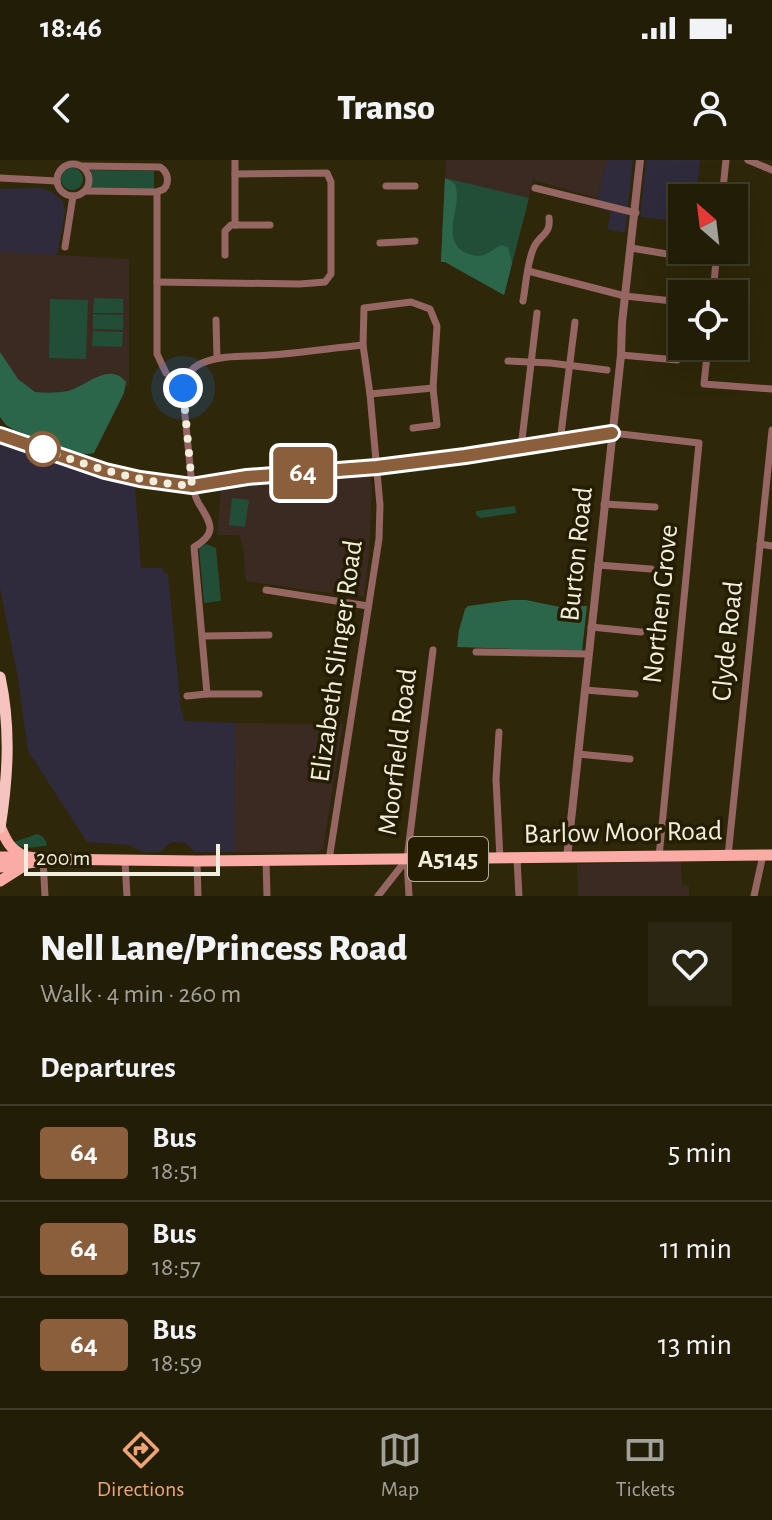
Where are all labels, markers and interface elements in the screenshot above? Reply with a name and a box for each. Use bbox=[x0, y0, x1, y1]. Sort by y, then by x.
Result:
text: 18:46 bbox=[40, 13, 102, 43]
icon: back bbox=[40, 86, 84, 130]
icon: person bbox=[688, 86, 732, 130]
text: Transo bbox=[337, 90, 435, 126]
north arrow bbox=[668, 184, 748, 264]
map controls bbox=[668, 184, 748, 360]
button: locate bbox=[668, 280, 748, 360]
your location bbox=[163, 368, 203, 408]
unlabelled marker bbox=[26, 432, 60, 466]
line badge: 64 bbox=[267, 447, 339, 499]
text: 64 bbox=[289, 459, 317, 487]
street label: Burton Road bbox=[556, 485, 598, 623]
street label: Northen Grove bbox=[639, 523, 683, 685]
street label: Elizabeth Slinger Road bbox=[306, 538, 368, 784]
street label: Clyde Road bbox=[708, 579, 748, 703]
street label: Moorfield Road bbox=[374, 667, 422, 837]
street label: Barlow Moor Road bbox=[523, 817, 723, 849]
road number: A5145 bbox=[408, 837, 488, 881]
scale bar bbox=[24, 840, 220, 876]
text: 200 m bbox=[36, 847, 90, 869]
button: heart bbox=[648, 922, 732, 1006]
text: Nell Lane/Princess Road bbox=[40, 930, 408, 968]
text: Walk · 4 min · 260 m bbox=[40, 981, 241, 1007]
text: Departures bbox=[40, 1053, 176, 1083]
text: Bus bbox=[152, 1123, 197, 1153]
text: 5 min bbox=[668, 1138, 732, 1168]
text: 64 bbox=[70, 1139, 98, 1167]
text: 18:51 bbox=[152, 1158, 199, 1184]
text: Bus bbox=[152, 1219, 197, 1249]
text: 11 min bbox=[660, 1234, 732, 1264]
text: 64 bbox=[70, 1235, 98, 1263]
text: 18:57 bbox=[152, 1254, 201, 1280]
text: Bus bbox=[152, 1315, 197, 1345]
text: 13 min bbox=[658, 1330, 732, 1360]
text: 64 bbox=[70, 1331, 98, 1359]
text: 18:59 bbox=[152, 1350, 202, 1376]
tab: Directions bbox=[97, 1428, 184, 1502]
tab: Map bbox=[378, 1428, 422, 1502]
tab: Tickets bbox=[616, 1428, 675, 1502]

